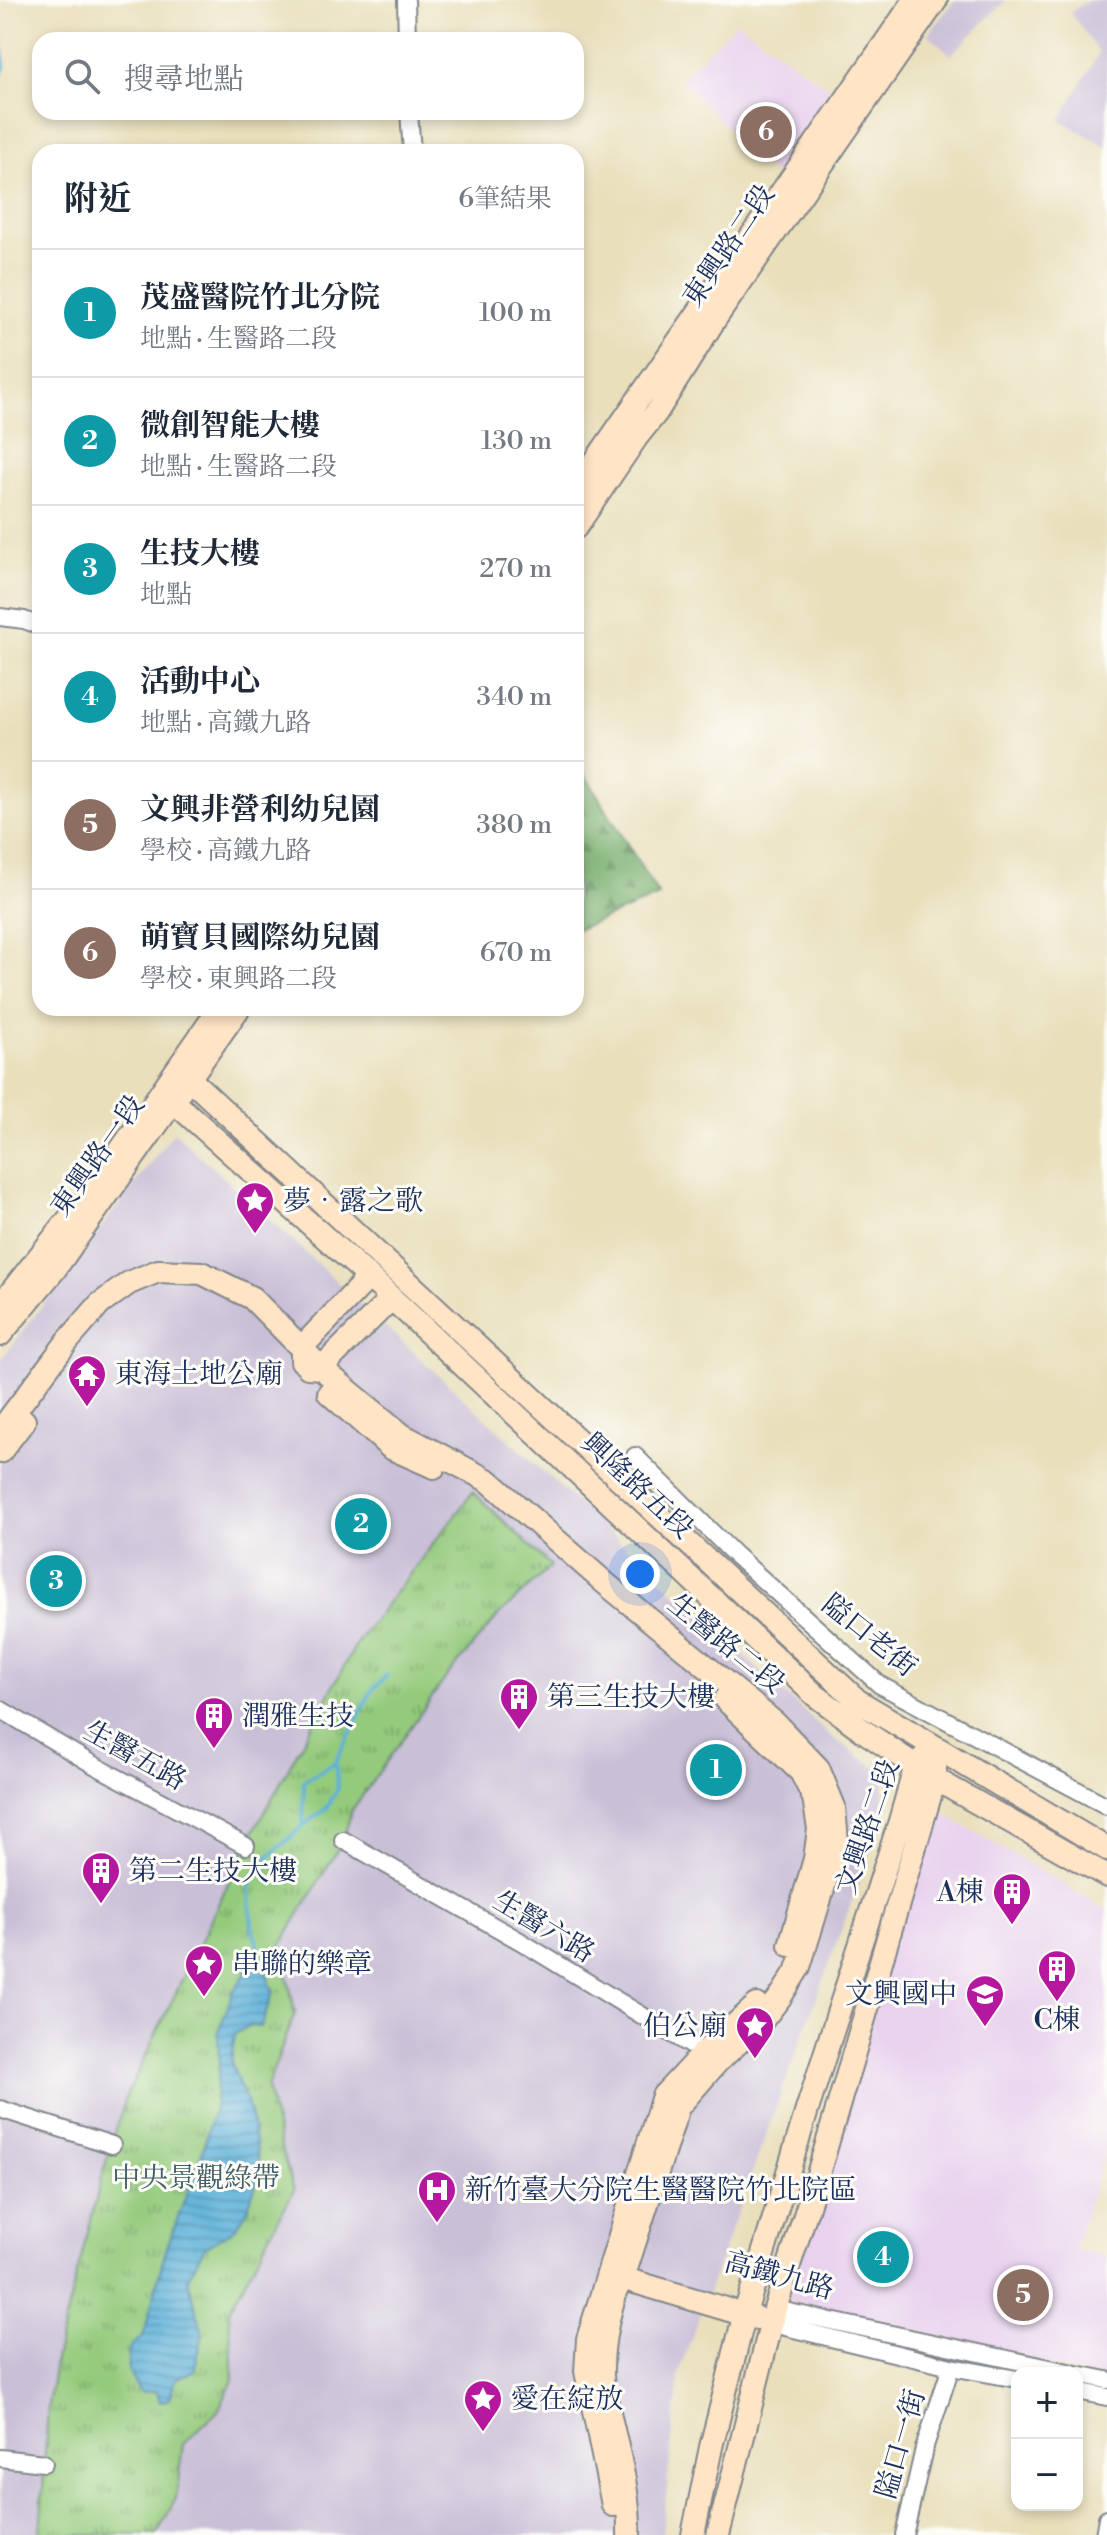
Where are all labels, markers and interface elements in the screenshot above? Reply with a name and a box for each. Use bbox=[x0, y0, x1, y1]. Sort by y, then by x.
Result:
search box bbox=[32, 32, 584, 120]
icon: search bbox=[60, 54, 104, 98]
text: 搜尋地點 bbox=[124, 61, 244, 99]
pin: 6 bbox=[740, 102, 792, 162]
street label: 東興路二段 bbox=[675, 178, 783, 314]
text: 附近 bbox=[64, 179, 132, 221]
text: 6筆結果 bbox=[458, 183, 552, 215]
text: 茂盛醫院竹北分院 bbox=[140, 279, 380, 317]
text: 1 bbox=[84, 297, 96, 329]
text: 100 m bbox=[479, 297, 552, 329]
text: 地點 · 生醫路二段 bbox=[140, 323, 337, 355]
text: 微創智能大樓 bbox=[140, 407, 320, 445]
text: 2 bbox=[82, 425, 98, 457]
text: 130 m bbox=[481, 425, 552, 457]
text: 地點 · 生醫路二段 bbox=[140, 451, 337, 483]
text: 生技大樓 bbox=[140, 535, 260, 573]
text: 3 bbox=[82, 553, 98, 585]
text: 270 m bbox=[479, 553, 552, 585]
text: 地點 bbox=[140, 579, 192, 611]
text: 活動中心 bbox=[140, 663, 260, 701]
text: 4 bbox=[81, 681, 99, 713]
text: 340 m bbox=[476, 681, 552, 713]
text: 地點 · 高鐵九路 bbox=[140, 707, 311, 739]
text: 文興非營利幼兒園 bbox=[140, 791, 380, 829]
text: 5 bbox=[82, 809, 98, 841]
text: 380 m bbox=[476, 809, 552, 841]
text: 學校 · 高鐵九路 bbox=[140, 835, 311, 867]
text: 萌寶貝國際幼兒園 bbox=[140, 919, 380, 957]
text: 6 bbox=[82, 937, 98, 969]
text: 670 m bbox=[480, 937, 552, 969]
text: 學校 · 東興路二段 bbox=[140, 963, 337, 995]
street label: 東興路一段 bbox=[44, 1089, 152, 1223]
place icon: 夢．露之歌 bbox=[234, 1180, 276, 1235]
place label: 夢．露之歌 bbox=[283, 1184, 423, 1219]
temple icon: 東海土地公廟 bbox=[66, 1353, 108, 1408]
place label: 東海土地公廟 bbox=[115, 1357, 283, 1392]
street label: 興隆路五段 bbox=[574, 1425, 700, 1547]
pin: 2 bbox=[335, 1494, 387, 1554]
pin: 3 bbox=[30, 1551, 82, 1611]
your location bbox=[620, 1554, 660, 1594]
street label: 生醫路二段 bbox=[661, 1586, 791, 1702]
street label: 隘口老街 bbox=[814, 1587, 924, 1685]
building icon: 第三生技大樓 bbox=[498, 1676, 540, 1731]
place label: 第三生技大樓 bbox=[547, 1680, 715, 1715]
building icon: 潤雅生技 bbox=[193, 1695, 235, 1750]
place label: 潤雅生技 bbox=[242, 1699, 354, 1734]
street label: 生醫五路 bbox=[78, 1714, 192, 1798]
pin: 1 bbox=[690, 1740, 742, 1800]
street label: 文興路二段 bbox=[829, 1755, 907, 1899]
building icon: 第二生技大樓 bbox=[80, 1850, 122, 1905]
place label: 第二生技大樓 bbox=[129, 1854, 297, 1889]
building icon: A棟 bbox=[991, 1871, 1033, 1926]
place label: A棟 bbox=[936, 1875, 984, 1910]
street label: 生醫六路 bbox=[487, 1883, 601, 1971]
place icon: 串聯的樂章 bbox=[183, 1943, 225, 1998]
place label: 串聯的樂章 bbox=[232, 1947, 372, 1982]
building icon: C棟 bbox=[1036, 1948, 1078, 2003]
school or university icon: 文興國中 bbox=[964, 1973, 1006, 2028]
place label: 文興國中 bbox=[845, 1977, 957, 2012]
place label: C棟 bbox=[1033, 2003, 1081, 2038]
place icon: 伯公廟 bbox=[734, 2005, 776, 2060]
place label: 伯公廟 bbox=[643, 2009, 727, 2044]
park label: 中央景觀綠帶 bbox=[112, 2161, 280, 2196]
hospital icon: 新竹臺大分院生醫醫院竹北院區 bbox=[416, 2169, 458, 2224]
place label: 新竹臺大分院生醫醫院竹北院區 bbox=[465, 2173, 857, 2208]
pin: 4 bbox=[857, 2227, 909, 2287]
street label: 高鐵九路 bbox=[720, 2245, 838, 2307]
pin: 5 bbox=[997, 2265, 1049, 2325]
map controls bbox=[1011, 2367, 1083, 2511]
button: + bbox=[1011, 2367, 1083, 2439]
place icon: 愛在綻放 bbox=[462, 2378, 504, 2433]
place label: 愛在綻放 bbox=[511, 2382, 623, 2417]
street label: 隘口一街 bbox=[869, 2385, 933, 2503]
button: − bbox=[1011, 2439, 1083, 2511]

